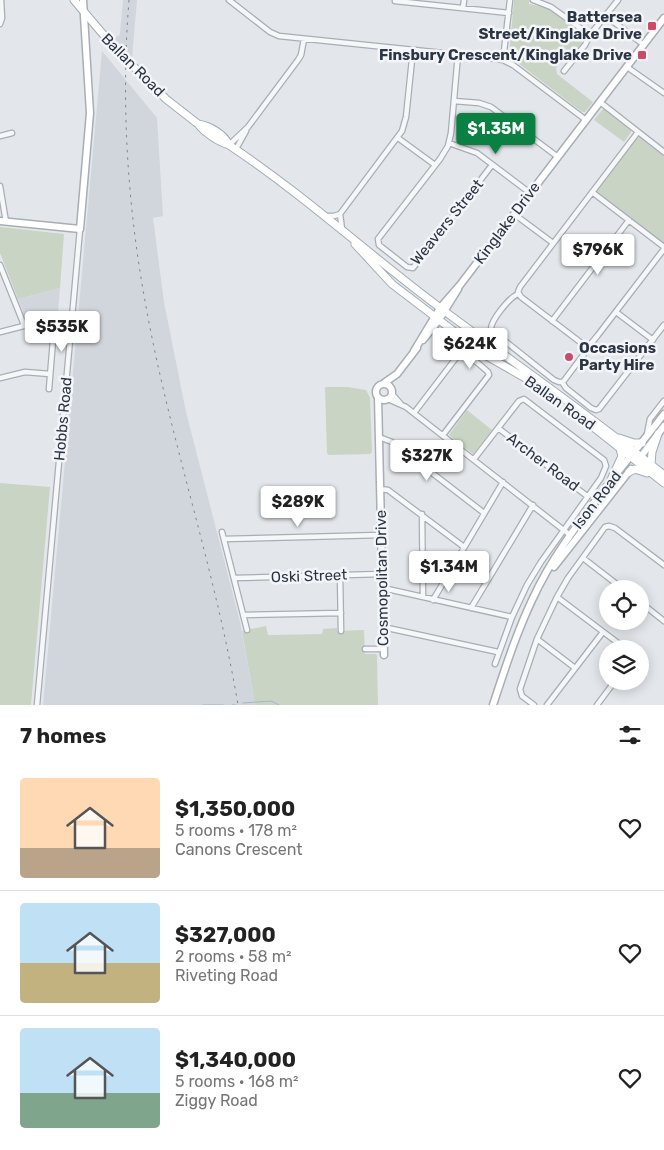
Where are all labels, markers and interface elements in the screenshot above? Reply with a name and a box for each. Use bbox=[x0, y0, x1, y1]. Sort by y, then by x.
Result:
place label: Battersea Street/Kinglake Drive bbox=[478, 8, 642, 43]
marker: Battersea Street/Kinglake Drive bbox=[646, 20, 658, 32]
street label: Ballan Road bbox=[98, 30, 168, 100]
place label: Finsbury Crescent/Kinglake Drive bbox=[379, 46, 632, 64]
marker: Finsbury Crescent/Kinglake Drive bbox=[636, 49, 648, 61]
pin: $1.35M bbox=[455, 112, 537, 155]
text: $1.35M bbox=[467, 119, 525, 138]
street label: Weavers Street bbox=[407, 175, 487, 268]
street label: Kinglake Drive bbox=[470, 178, 544, 268]
pin: $796K bbox=[563, 234, 633, 276]
text: $796K bbox=[572, 240, 624, 259]
pin: $535K bbox=[27, 310, 97, 353]
text: $535K bbox=[36, 317, 88, 336]
pin: $624K bbox=[435, 328, 505, 370]
text: $624K bbox=[444, 334, 496, 353]
place label: Occasions Party Hire bbox=[579, 339, 656, 374]
marker: Occasions Party Hire bbox=[563, 351, 575, 363]
street label: Ballan Road bbox=[521, 372, 599, 434]
street label: Hobbs Road bbox=[50, 376, 76, 462]
street label: Archer Road bbox=[503, 429, 583, 495]
pin: $327K bbox=[392, 440, 462, 482]
text: $327K bbox=[401, 446, 453, 465]
street label: Ison Road bbox=[569, 467, 625, 533]
pin: $289K bbox=[263, 486, 333, 528]
text: $289K bbox=[272, 492, 324, 511]
street label: Cosmopolitan Drive bbox=[372, 510, 392, 646]
pin: $1.34M bbox=[408, 550, 490, 593]
text: $1.34M bbox=[420, 557, 478, 576]
street label: Oski Street bbox=[271, 566, 348, 586]
map controls bbox=[599, 580, 649, 690]
button: locate bbox=[599, 580, 649, 630]
button: layers bbox=[599, 640, 649, 690]
icon: filters bbox=[616, 721, 644, 749]
text: 7 homes bbox=[20, 723, 106, 748]
text: $1,350,000 bbox=[175, 796, 295, 821]
icon: home bbox=[60, 798, 120, 858]
icon: heart bbox=[616, 814, 644, 842]
text: 5 rooms · 178 m² bbox=[175, 821, 297, 840]
text: Canons Crescent bbox=[175, 840, 302, 859]
text: $327,000 bbox=[175, 922, 276, 947]
icon: home bbox=[60, 923, 120, 983]
icon: heart bbox=[616, 939, 644, 967]
text: 2 rooms · 58 m² bbox=[175, 947, 291, 966]
text: Riveting Road bbox=[175, 966, 278, 985]
text: $1,340,000 bbox=[175, 1047, 296, 1072]
icon: home bbox=[60, 1048, 120, 1108]
icon: heart bbox=[616, 1064, 644, 1092]
text: 5 rooms · 168 m² bbox=[175, 1072, 299, 1091]
text: Ziggy Road bbox=[175, 1091, 258, 1110]

